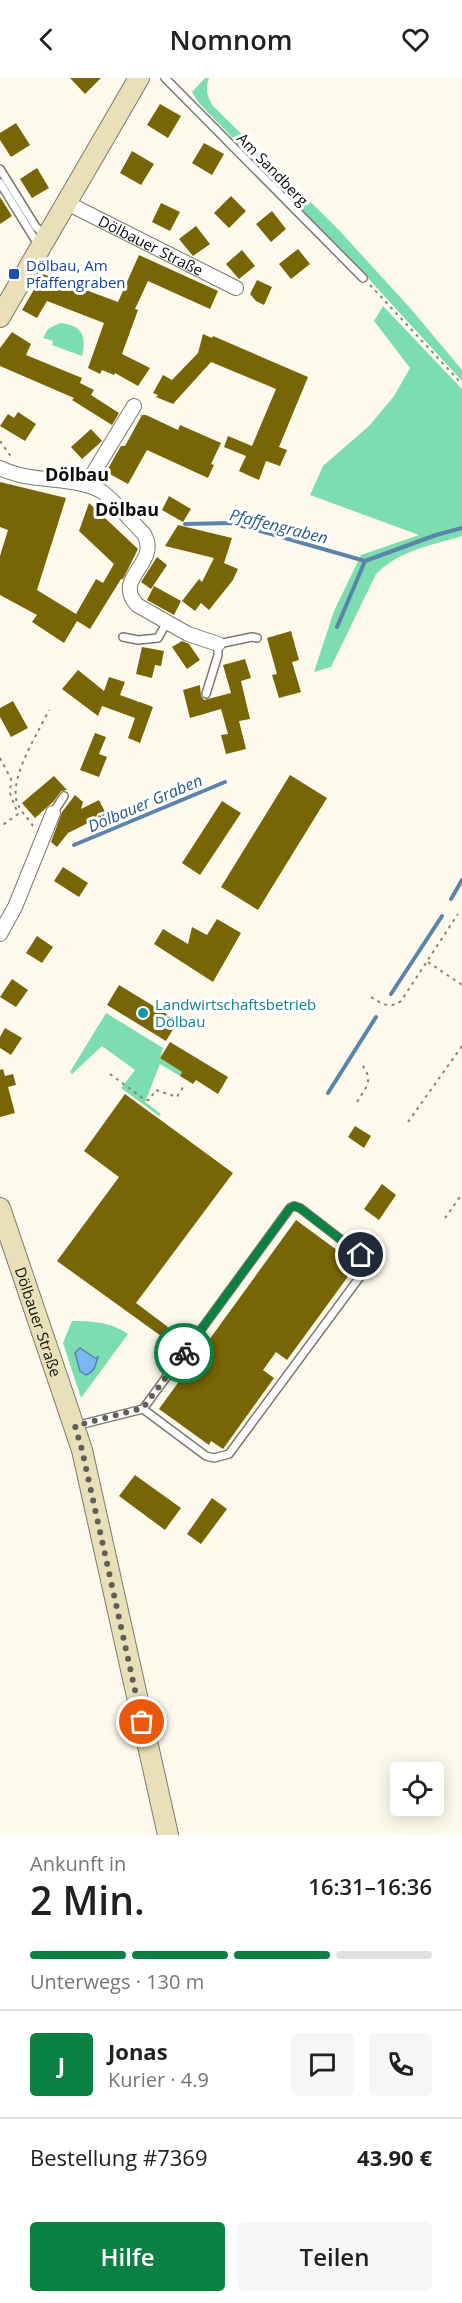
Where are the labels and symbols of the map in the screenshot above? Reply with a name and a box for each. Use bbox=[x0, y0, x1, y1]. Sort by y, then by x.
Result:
street label: Am Sandberg bbox=[233, 128, 313, 210]
street label: Dölbauer Straße bbox=[95, 211, 207, 280]
place label: Dölbau, Am Pfaffengraben bbox=[26, 255, 126, 292]
marker: Dölbau, Am Pfaffengraben bbox=[7, 267, 21, 281]
district label: Dölbau bbox=[45, 462, 109, 486]
district label: Dölbau bbox=[95, 497, 159, 521]
water label: Pfaffengraben bbox=[228, 503, 330, 549]
water label: Dölbauer Graben bbox=[84, 769, 206, 837]
place label: Landwirtschaftsbetrieb Dölbau bbox=[155, 994, 316, 1031]
marker: Landwirtschaftsbetrieb Dölbau bbox=[136, 1006, 150, 1020]
pin bbox=[335, 1229, 386, 1280]
street label: Dölbauer Straße bbox=[11, 1264, 66, 1379]
courier bbox=[154, 1323, 214, 1383]
pin bbox=[116, 1696, 167, 1747]

